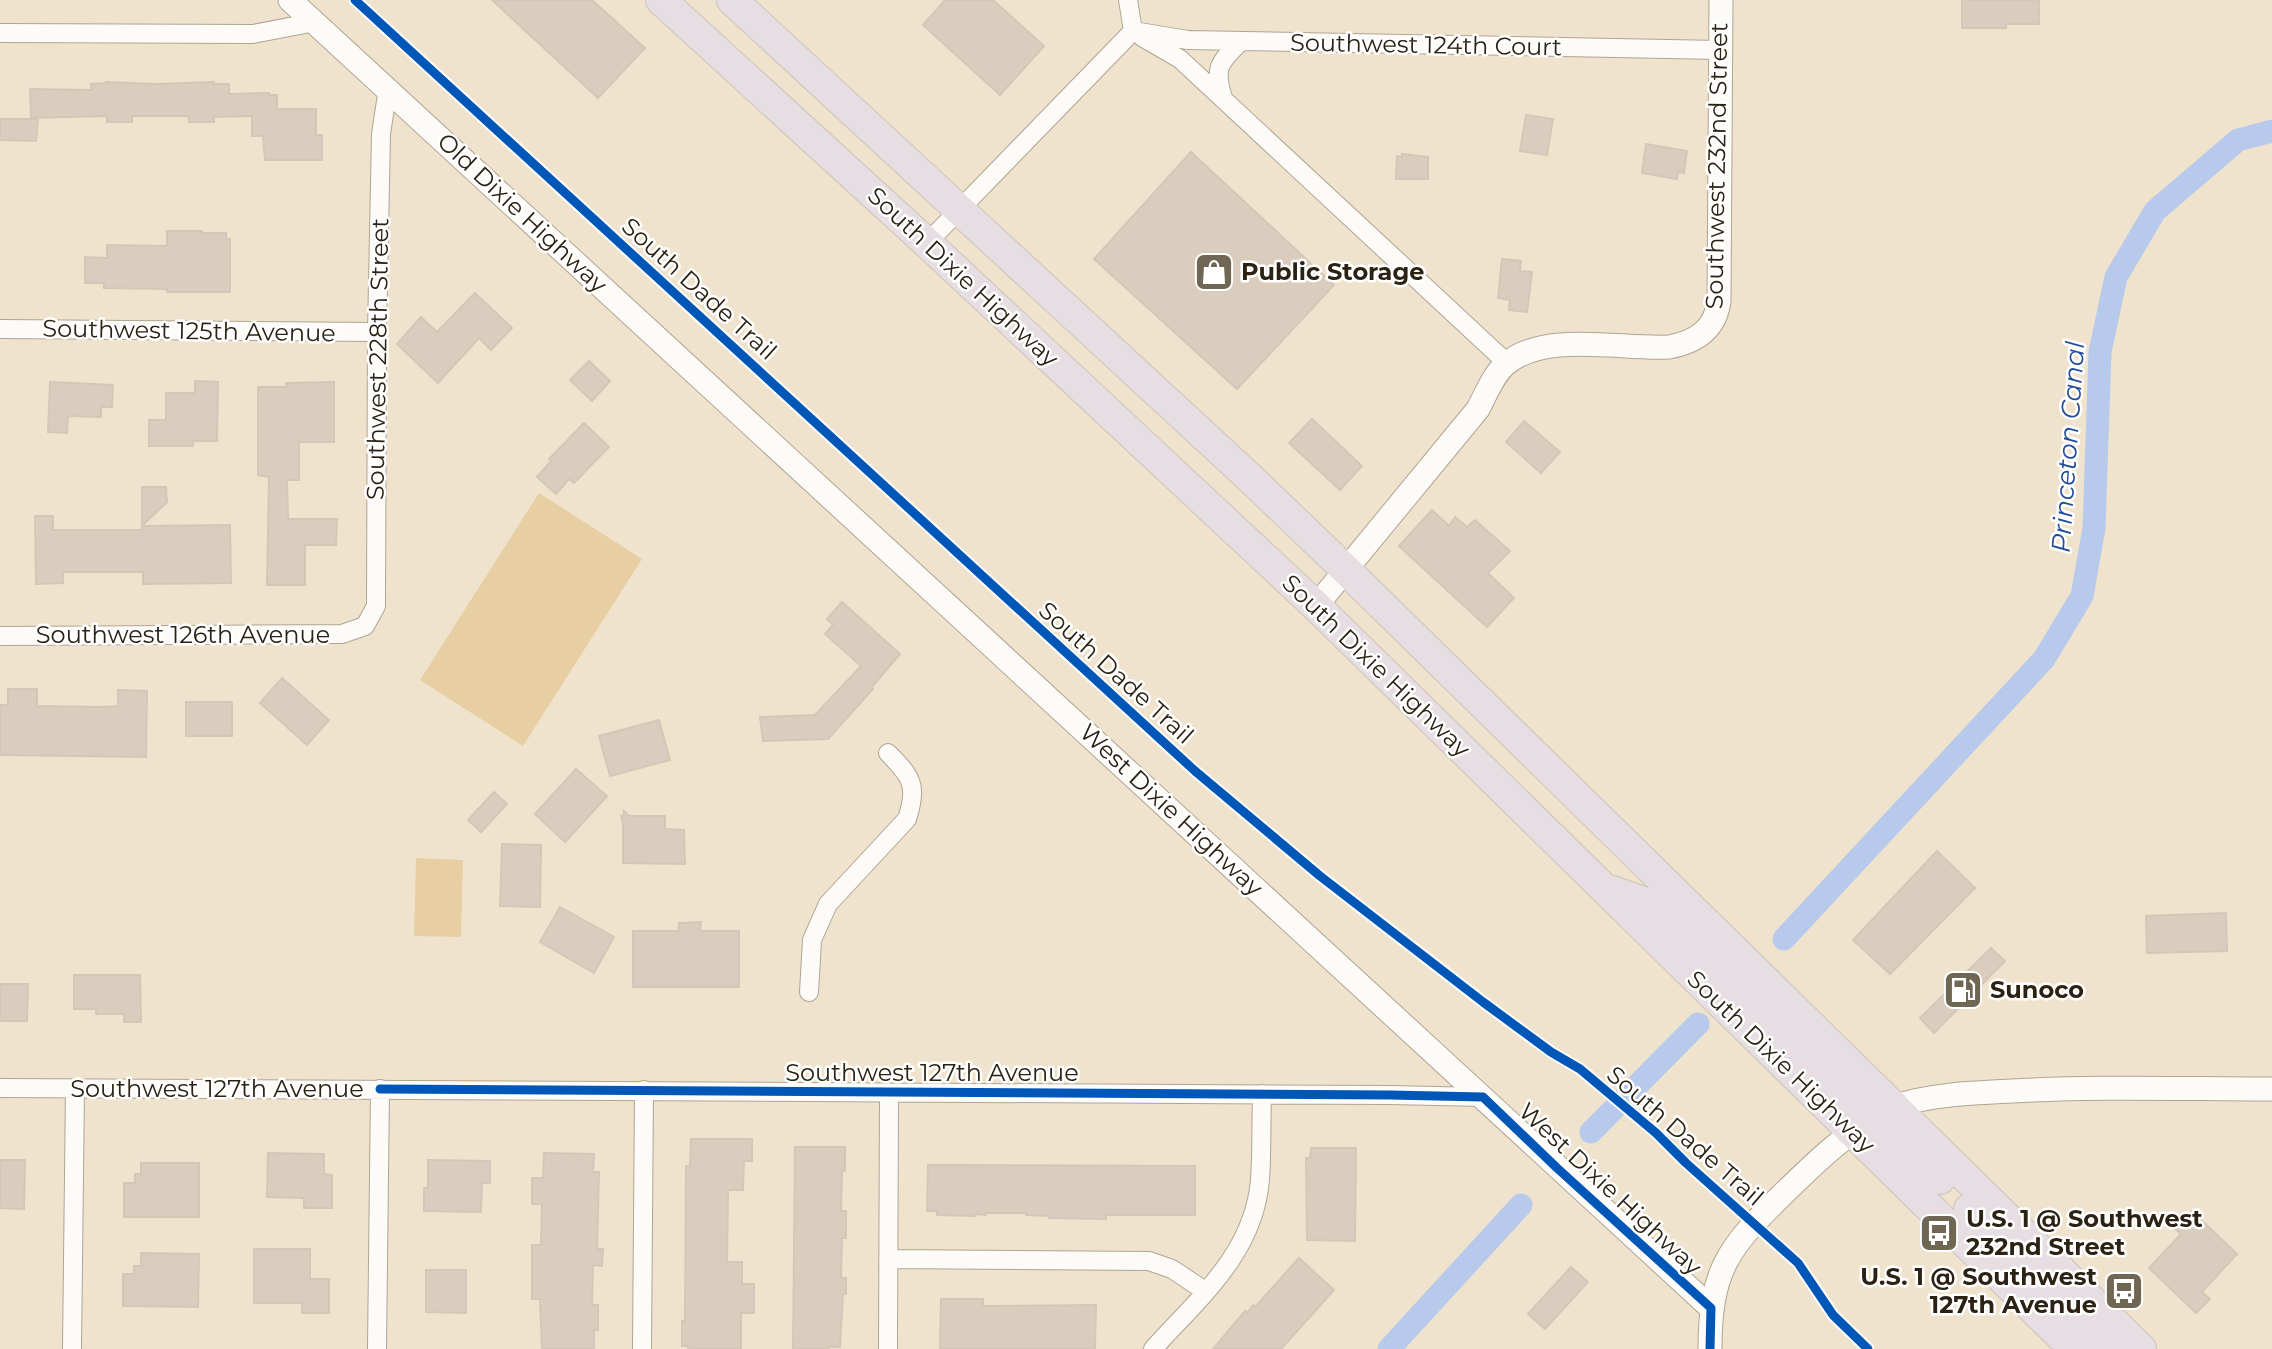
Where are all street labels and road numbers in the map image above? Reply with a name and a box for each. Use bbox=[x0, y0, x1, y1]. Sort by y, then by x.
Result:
street label: Southwest 232nd Street bbox=[1700, 22, 1734, 310]
street label: Southwest 124th Court bbox=[1290, 28, 1562, 61]
street label: Old Dixie Highway bbox=[432, 127, 613, 299]
street label: South Dixie Highway bbox=[862, 181, 1065, 373]
street label: South Dade Trail bbox=[616, 211, 783, 366]
street label: Southwest 228th Street bbox=[361, 217, 394, 500]
street label: Southwest 125th Avenue bbox=[42, 313, 336, 348]
street label: South Dixie Highway bbox=[1276, 568, 1476, 763]
street label: South Dade Trail bbox=[1033, 595, 1200, 750]
street label: Southwest 126th Avenue bbox=[36, 620, 330, 649]
street label: West Dixie Highway bbox=[1074, 717, 1269, 902]
street label: South Dixie Highway bbox=[1681, 964, 1881, 1159]
street label: Southwest 127th Avenue bbox=[785, 1058, 1079, 1087]
street label: South Dade Trail bbox=[1601, 1060, 1770, 1212]
street label: Southwest 127th Avenue bbox=[70, 1074, 364, 1103]
street label: West Dixie Highway bbox=[1513, 1096, 1708, 1281]

